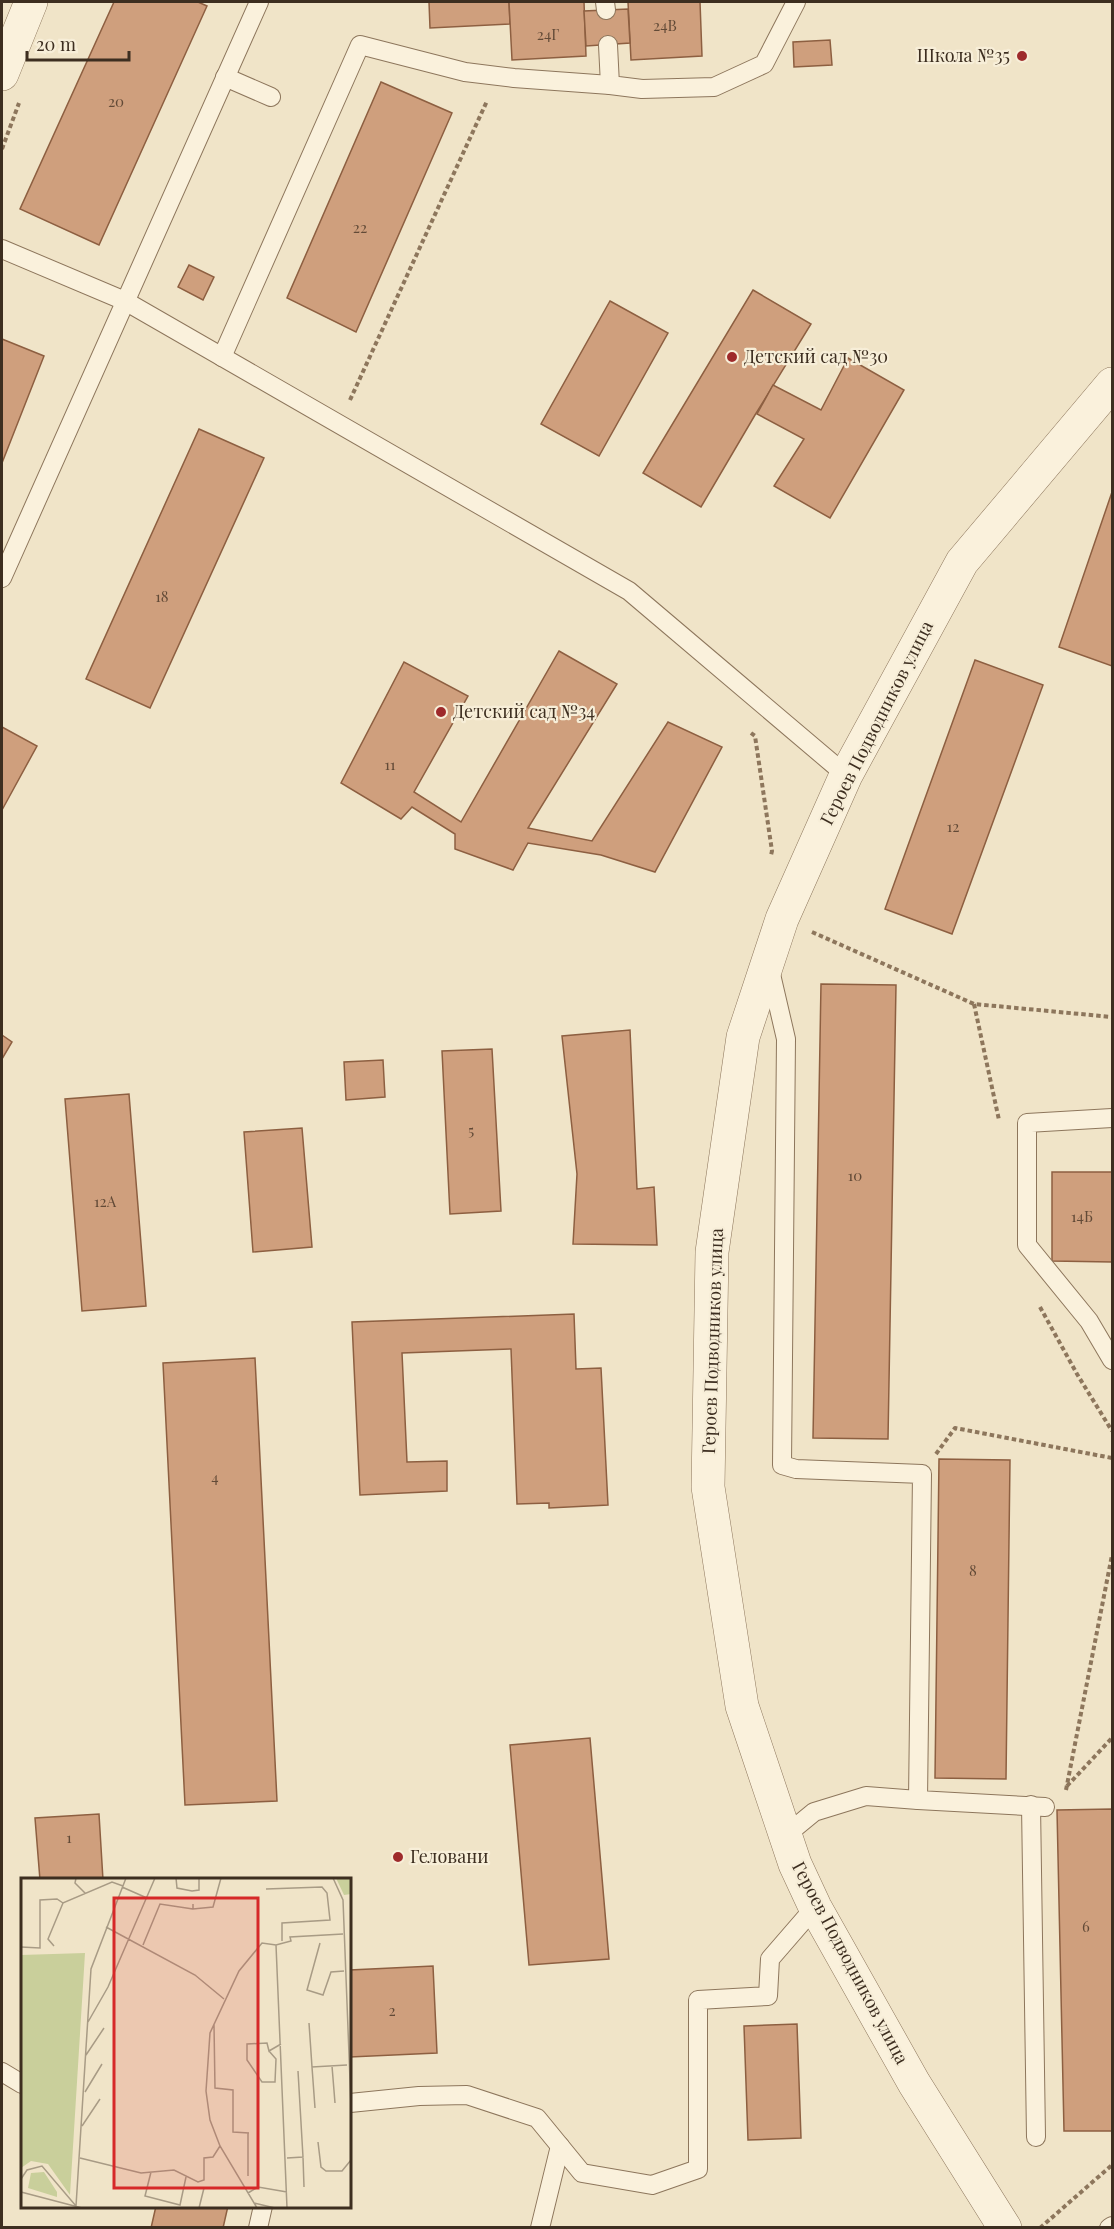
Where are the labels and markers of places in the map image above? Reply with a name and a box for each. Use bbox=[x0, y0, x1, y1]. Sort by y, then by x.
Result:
place label: Школа №35 bbox=[917, 43, 1010, 67]
marker: Школа №35 bbox=[1015, 49, 1029, 63]
place label: Детский сад №30 bbox=[744, 344, 888, 368]
marker: Детский сад №30 bbox=[725, 350, 739, 364]
place label: Детский сад №34 bbox=[453, 699, 595, 723]
marker: Детский сад №34 bbox=[434, 705, 448, 719]
place label: Геловани bbox=[410, 1844, 488, 1868]
marker: Геловани bbox=[391, 1850, 405, 1864]

